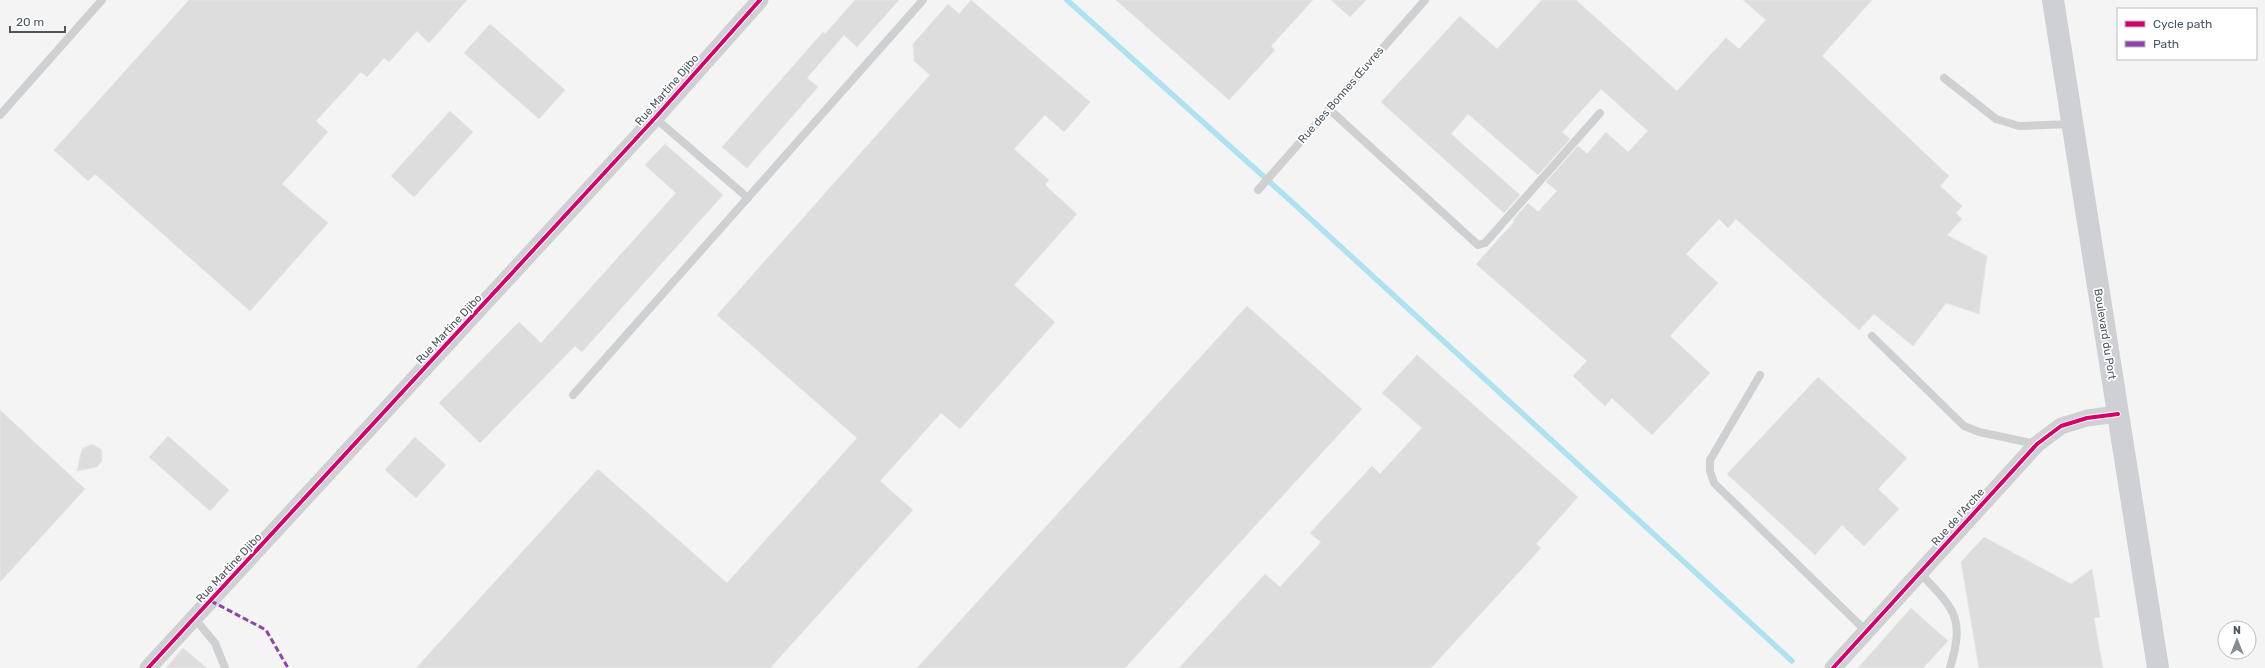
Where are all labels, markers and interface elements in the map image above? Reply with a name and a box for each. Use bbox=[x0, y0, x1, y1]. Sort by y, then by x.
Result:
scale bar bbox=[10, 8, 65, 34]
legend bbox=[2117, 8, 2257, 60]
text: 20 m bbox=[16, 15, 44, 29]
text: Cycle path bbox=[2153, 17, 2212, 31]
text: Path bbox=[2153, 37, 2179, 51]
street label: Rue des Bonnes Œuvres bbox=[1295, 44, 1387, 146]
street label: Rue Martine Djibo bbox=[633, 52, 701, 128]
street label: Boulevard du Port bbox=[2091, 288, 2119, 381]
street label: Rue Martine Djibo bbox=[414, 292, 484, 366]
street label: Rue de l'Arche bbox=[1929, 486, 1987, 548]
street label: Rue Martine Djibo bbox=[194, 531, 264, 605]
north arrow bbox=[2217, 620, 2257, 660]
text: N bbox=[2233, 624, 2241, 637]

